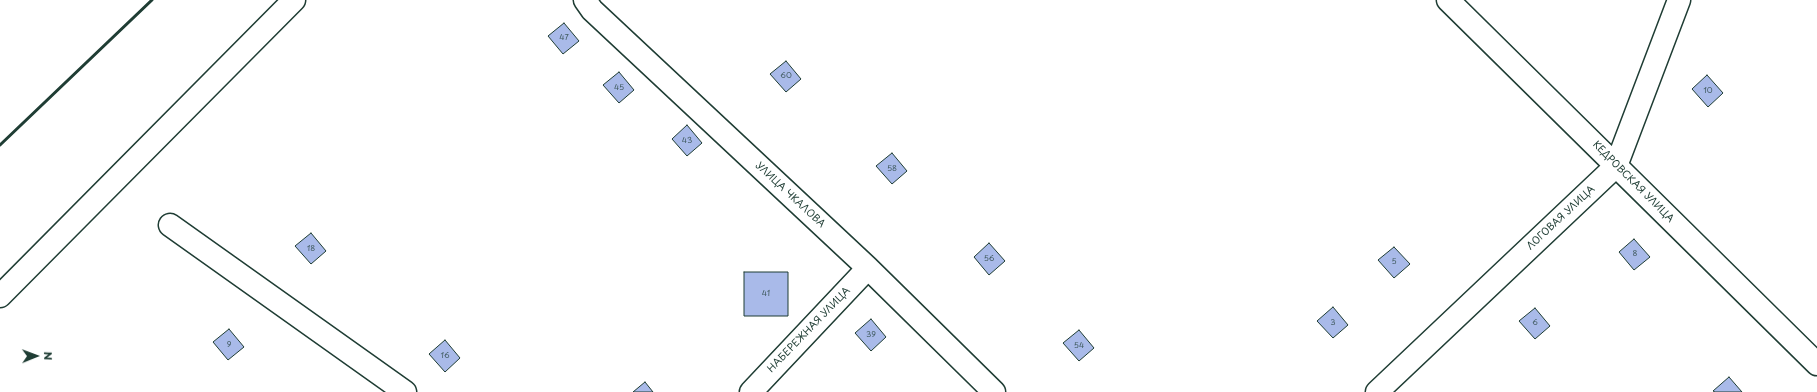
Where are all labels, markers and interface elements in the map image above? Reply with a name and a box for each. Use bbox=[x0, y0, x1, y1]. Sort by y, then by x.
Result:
house number: 47 bbox=[559, 33, 569, 43]
house number: 60 bbox=[780, 71, 792, 81]
house number: 45 bbox=[614, 83, 624, 93]
house number: 10 bbox=[1703, 86, 1713, 96]
house number: 43 bbox=[682, 136, 692, 146]
street label: КЕДРОВСКАЯ УЛИЦА bbox=[1590, 139, 1676, 225]
street label: УЛИЦА ЧКАЛОВА bbox=[753, 160, 827, 230]
house number: 58 bbox=[887, 164, 897, 174]
street label: ЛОГОВАЯ УЛИЦА bbox=[1524, 183, 1598, 253]
house number: 18 bbox=[307, 244, 315, 254]
house number: 8 bbox=[1633, 249, 1637, 259]
house number: 56 bbox=[984, 254, 994, 264]
house number: 5 bbox=[1391, 257, 1397, 267]
street label: НАБЕРЕЖНАЯ УЛИЦА bbox=[765, 285, 853, 375]
house number: 41 bbox=[762, 289, 770, 299]
house number: 3 bbox=[1330, 318, 1336, 328]
house number: 6 bbox=[1532, 318, 1538, 328]
house number: 39 bbox=[866, 330, 876, 340]
north arrow bbox=[16, 336, 56, 376]
house number: 9 bbox=[227, 340, 231, 350]
house number: 54 bbox=[1074, 341, 1084, 351]
text: N bbox=[40, 351, 57, 360]
house number: 16 bbox=[440, 351, 450, 361]

